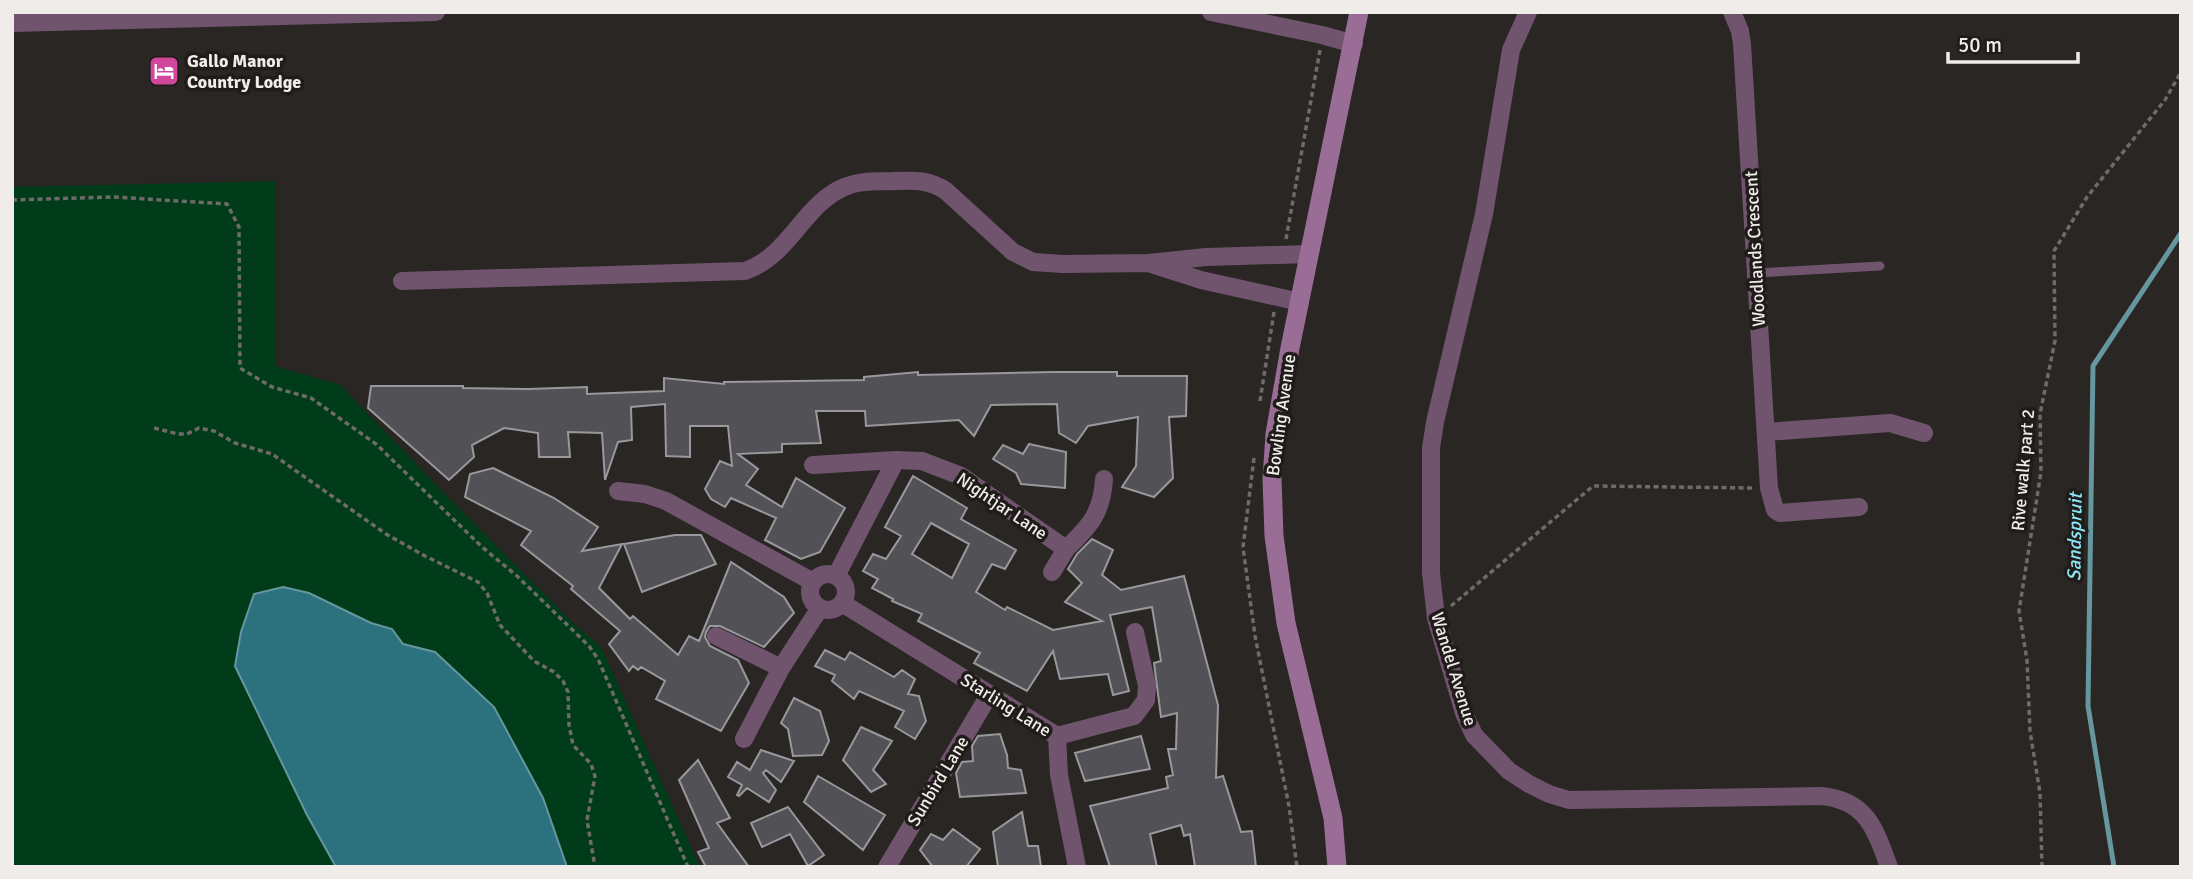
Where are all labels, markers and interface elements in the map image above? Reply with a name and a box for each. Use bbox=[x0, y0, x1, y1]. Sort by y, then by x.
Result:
scale bar bbox=[1948, 21, 2078, 65]
text: 50 m bbox=[1958, 32, 2002, 58]
place label: Gallo Manor Country Lodge bbox=[187, 50, 301, 93]
hotel icon: Gallo Manor Country Lodge bbox=[147, 54, 181, 88]
street label: Woodlands Crescent bbox=[1740, 170, 1770, 328]
street label: Bowling Avenue bbox=[1262, 353, 1300, 477]
street label: Rive walk part 2 bbox=[2007, 408, 2039, 532]
street label: Nightjar Lane bbox=[952, 468, 1052, 544]
water label: Sandspruit bbox=[2062, 490, 2088, 581]
street label: Wandel Avenue bbox=[1426, 610, 1482, 728]
street label: Starling Lane bbox=[957, 668, 1055, 742]
street label: Sunbird Lane bbox=[903, 732, 973, 830]

